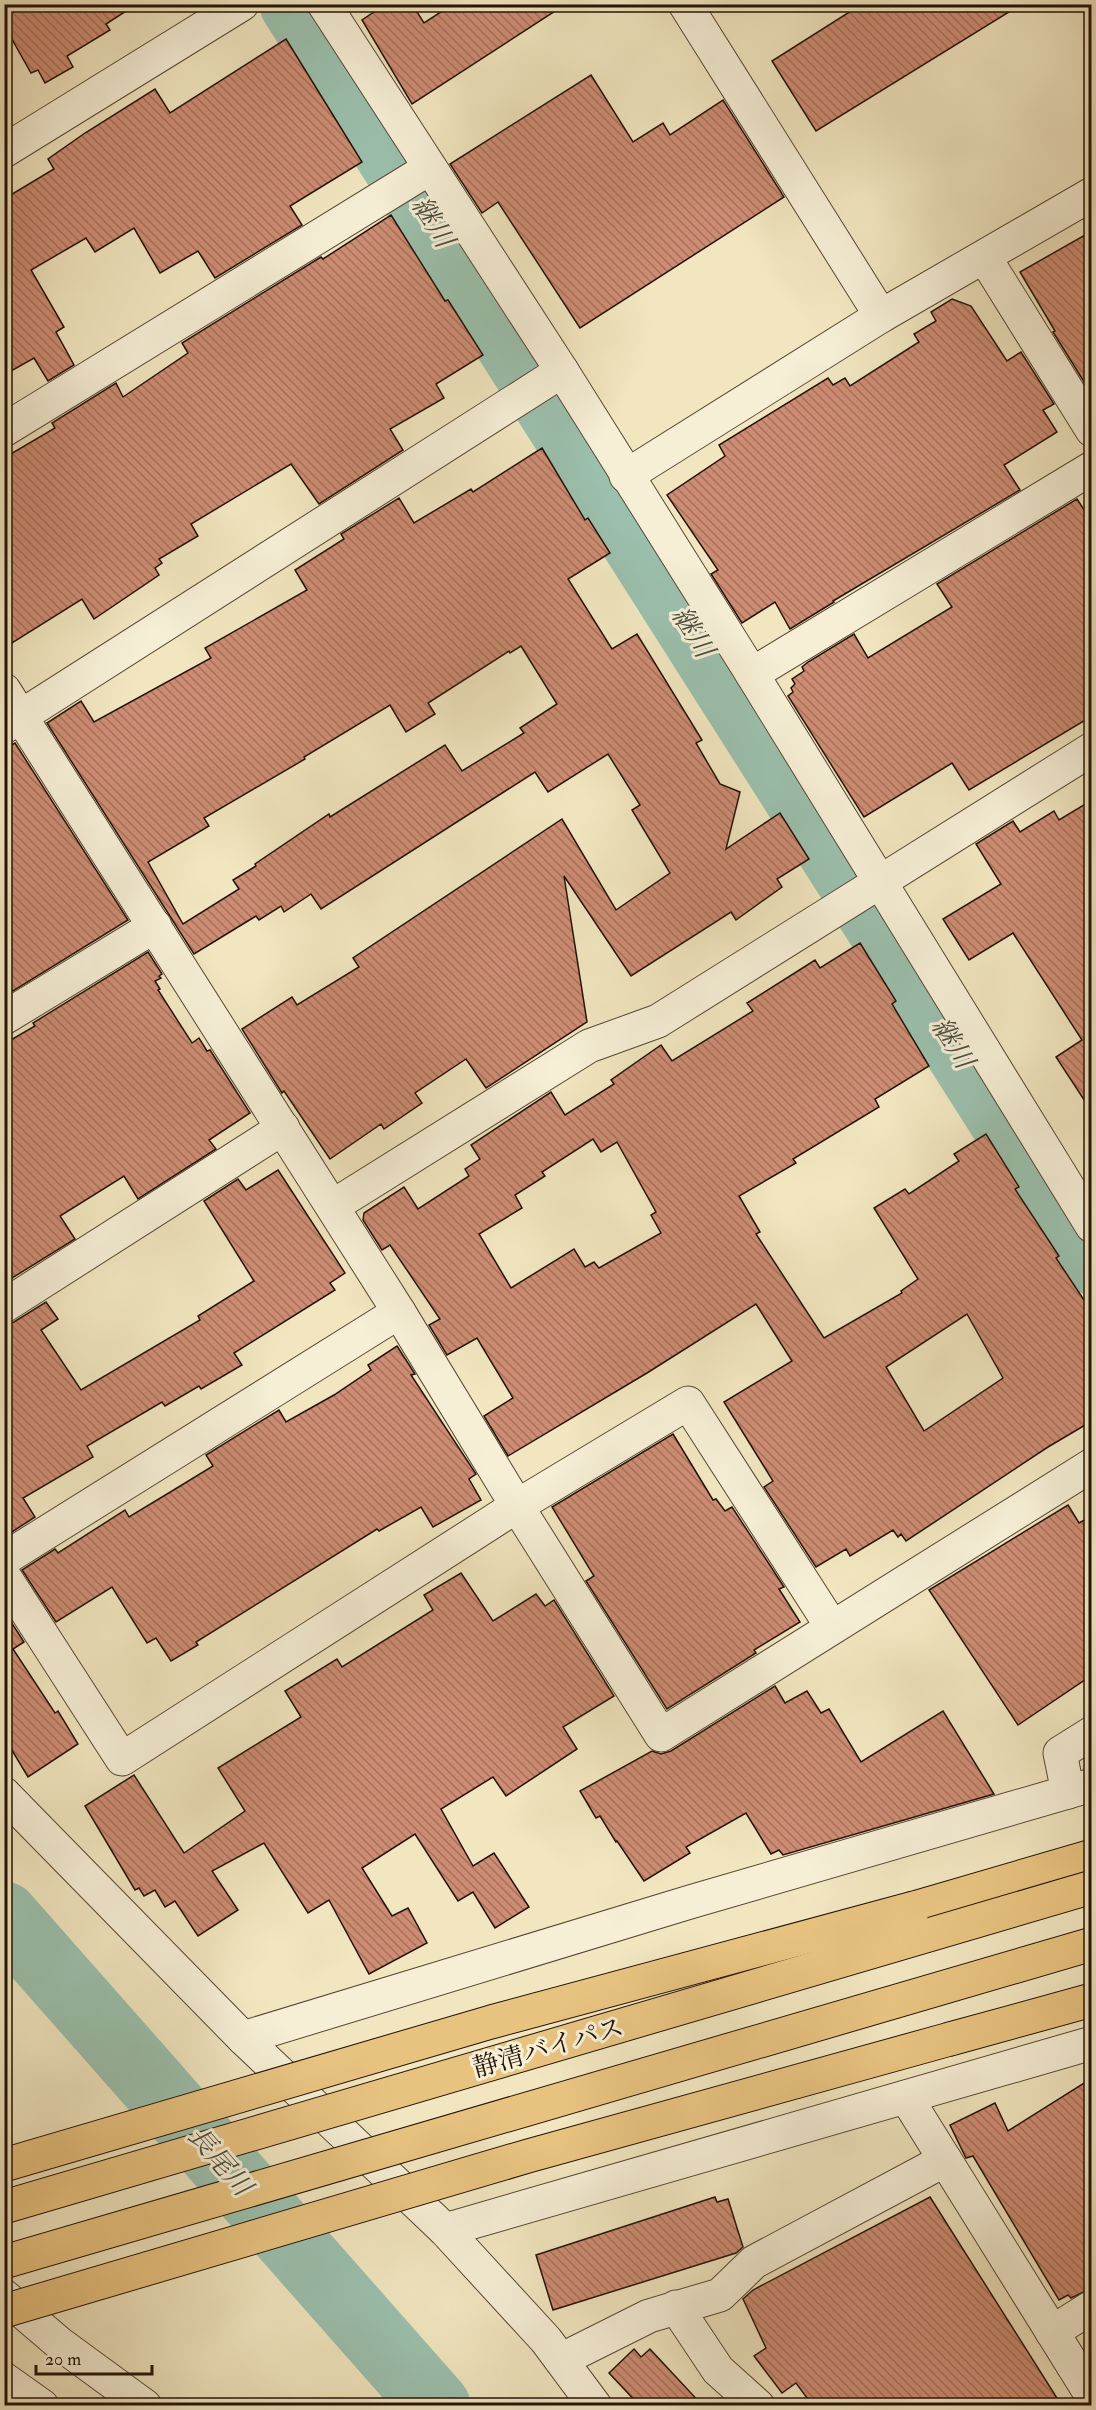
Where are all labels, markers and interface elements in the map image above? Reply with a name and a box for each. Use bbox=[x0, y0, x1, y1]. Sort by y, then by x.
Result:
water label: 継川 bbox=[404, 191, 462, 256]
water label: 継川 bbox=[664, 601, 722, 666]
water label: 継川 bbox=[924, 1012, 982, 1077]
street label: 静清バイパス bbox=[469, 2011, 627, 2085]
water label: 長尾川 bbox=[181, 2120, 261, 2205]
scale bar bbox=[36, 2338, 152, 2376]
text: 20 m bbox=[45, 2348, 81, 2371]

